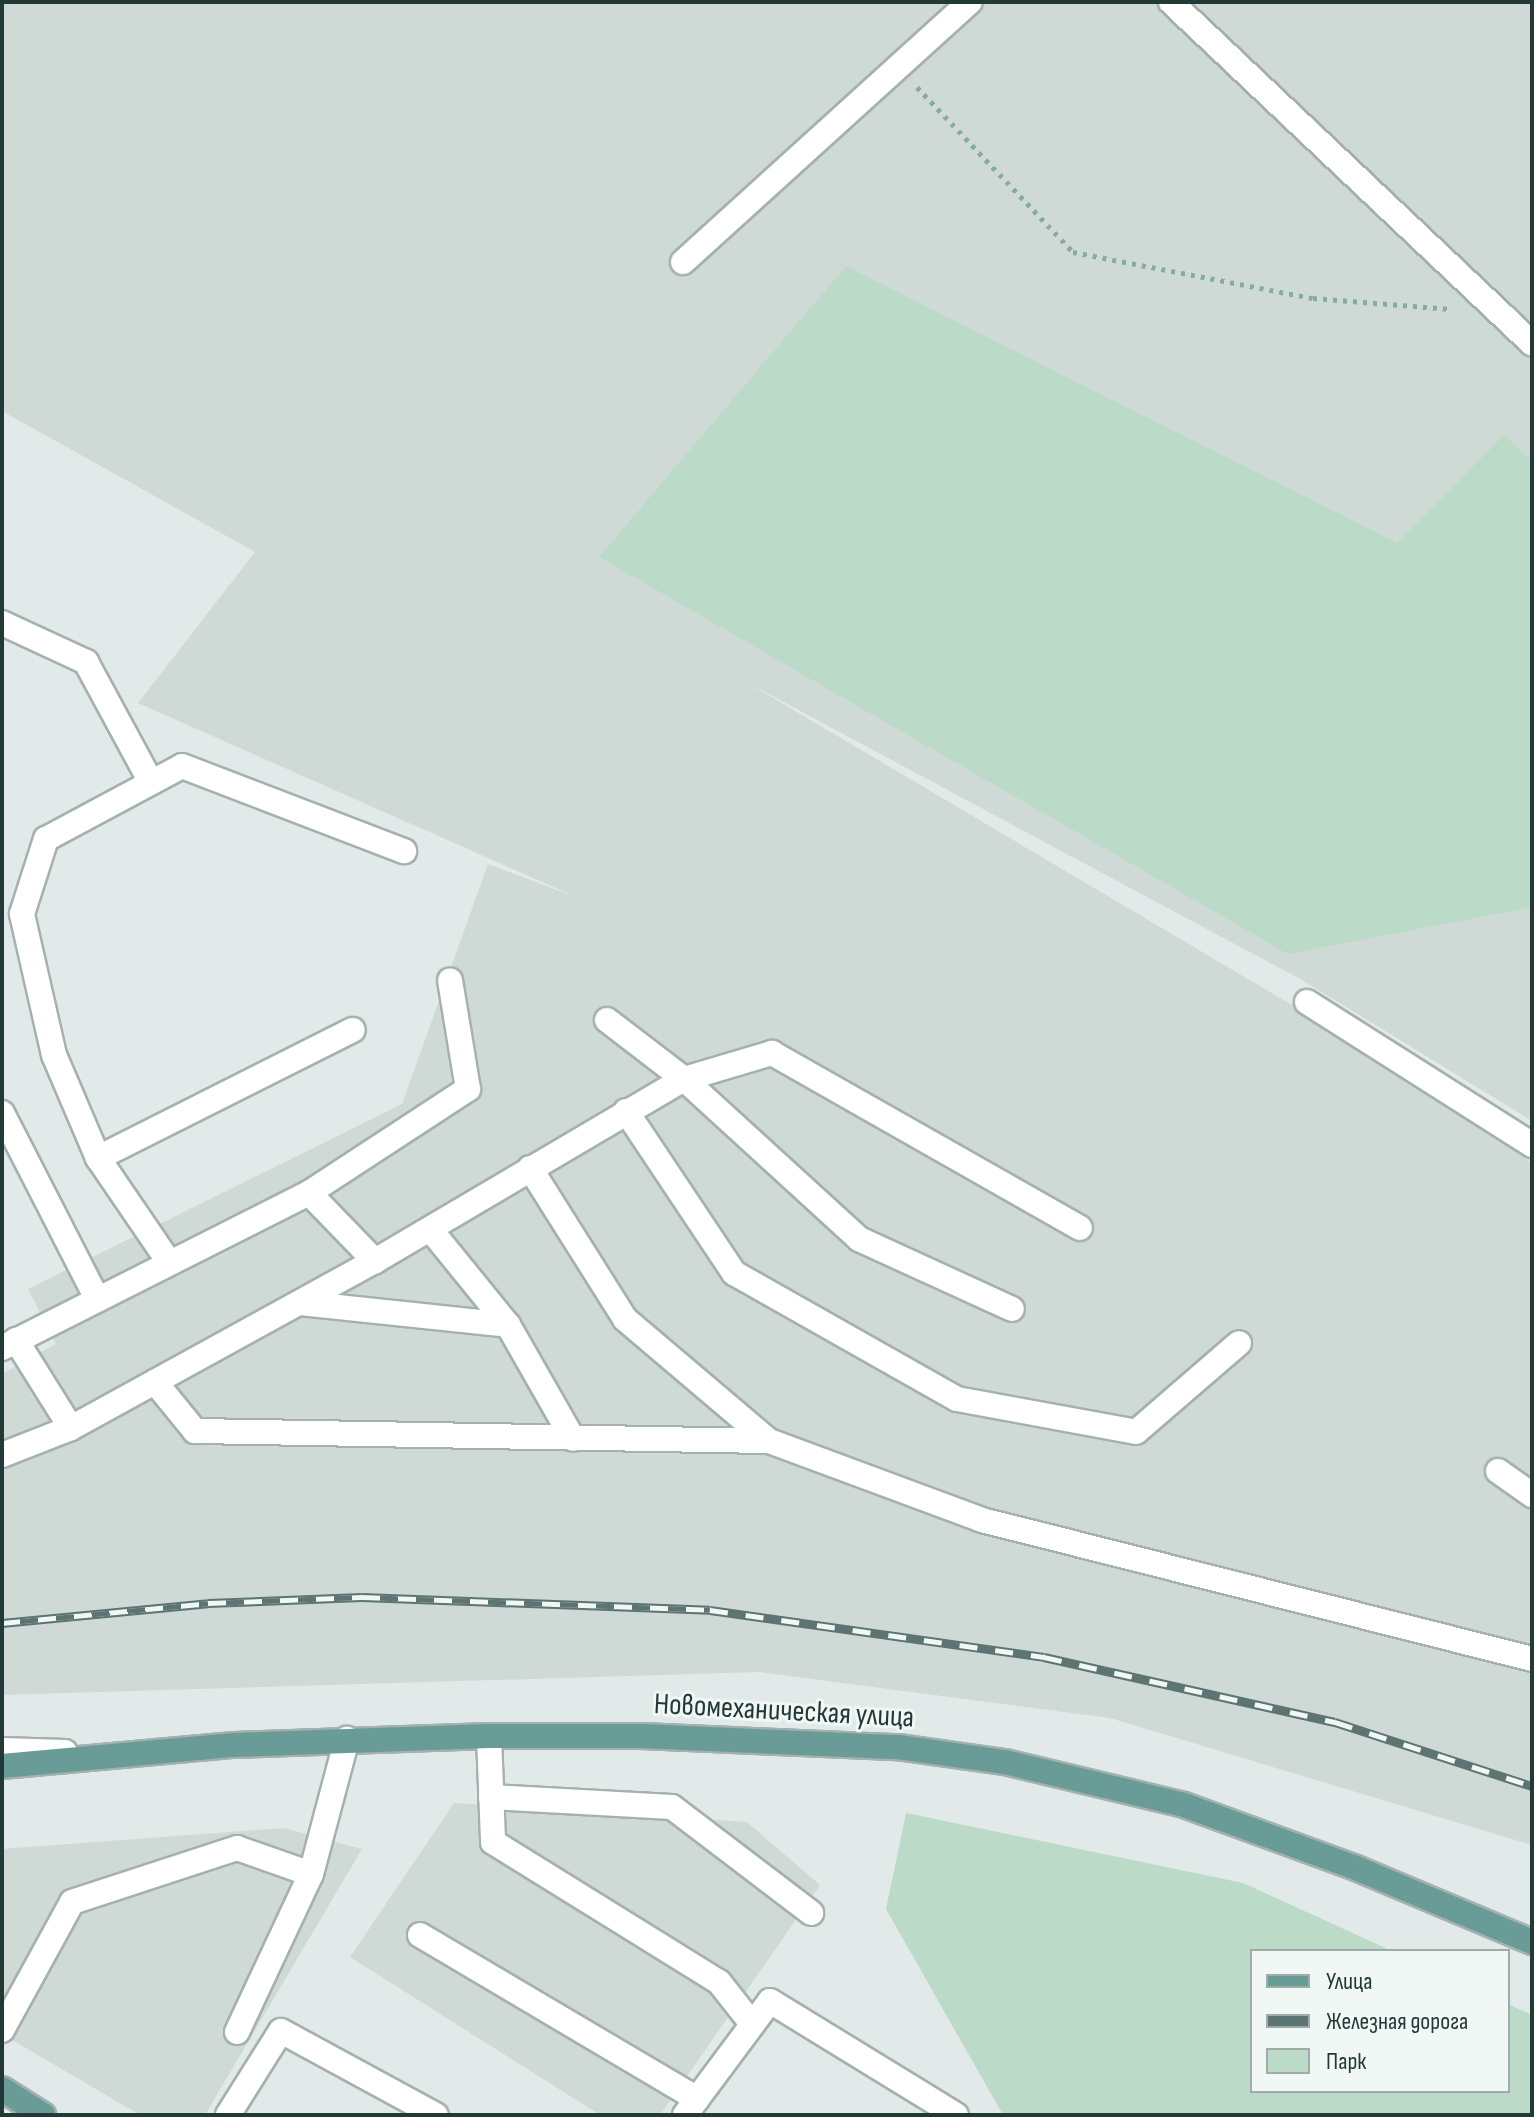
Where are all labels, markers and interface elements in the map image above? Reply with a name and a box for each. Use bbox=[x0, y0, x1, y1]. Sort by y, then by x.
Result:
street label: Новомеханическая улица bbox=[653, 1686, 915, 1736]
legend bbox=[1250, 1949, 1510, 2093]
text: Улица bbox=[1326, 1967, 1372, 1996]
text: Железная дорога bbox=[1326, 2007, 1468, 2036]
text: Парк bbox=[1326, 2047, 1366, 2076]

